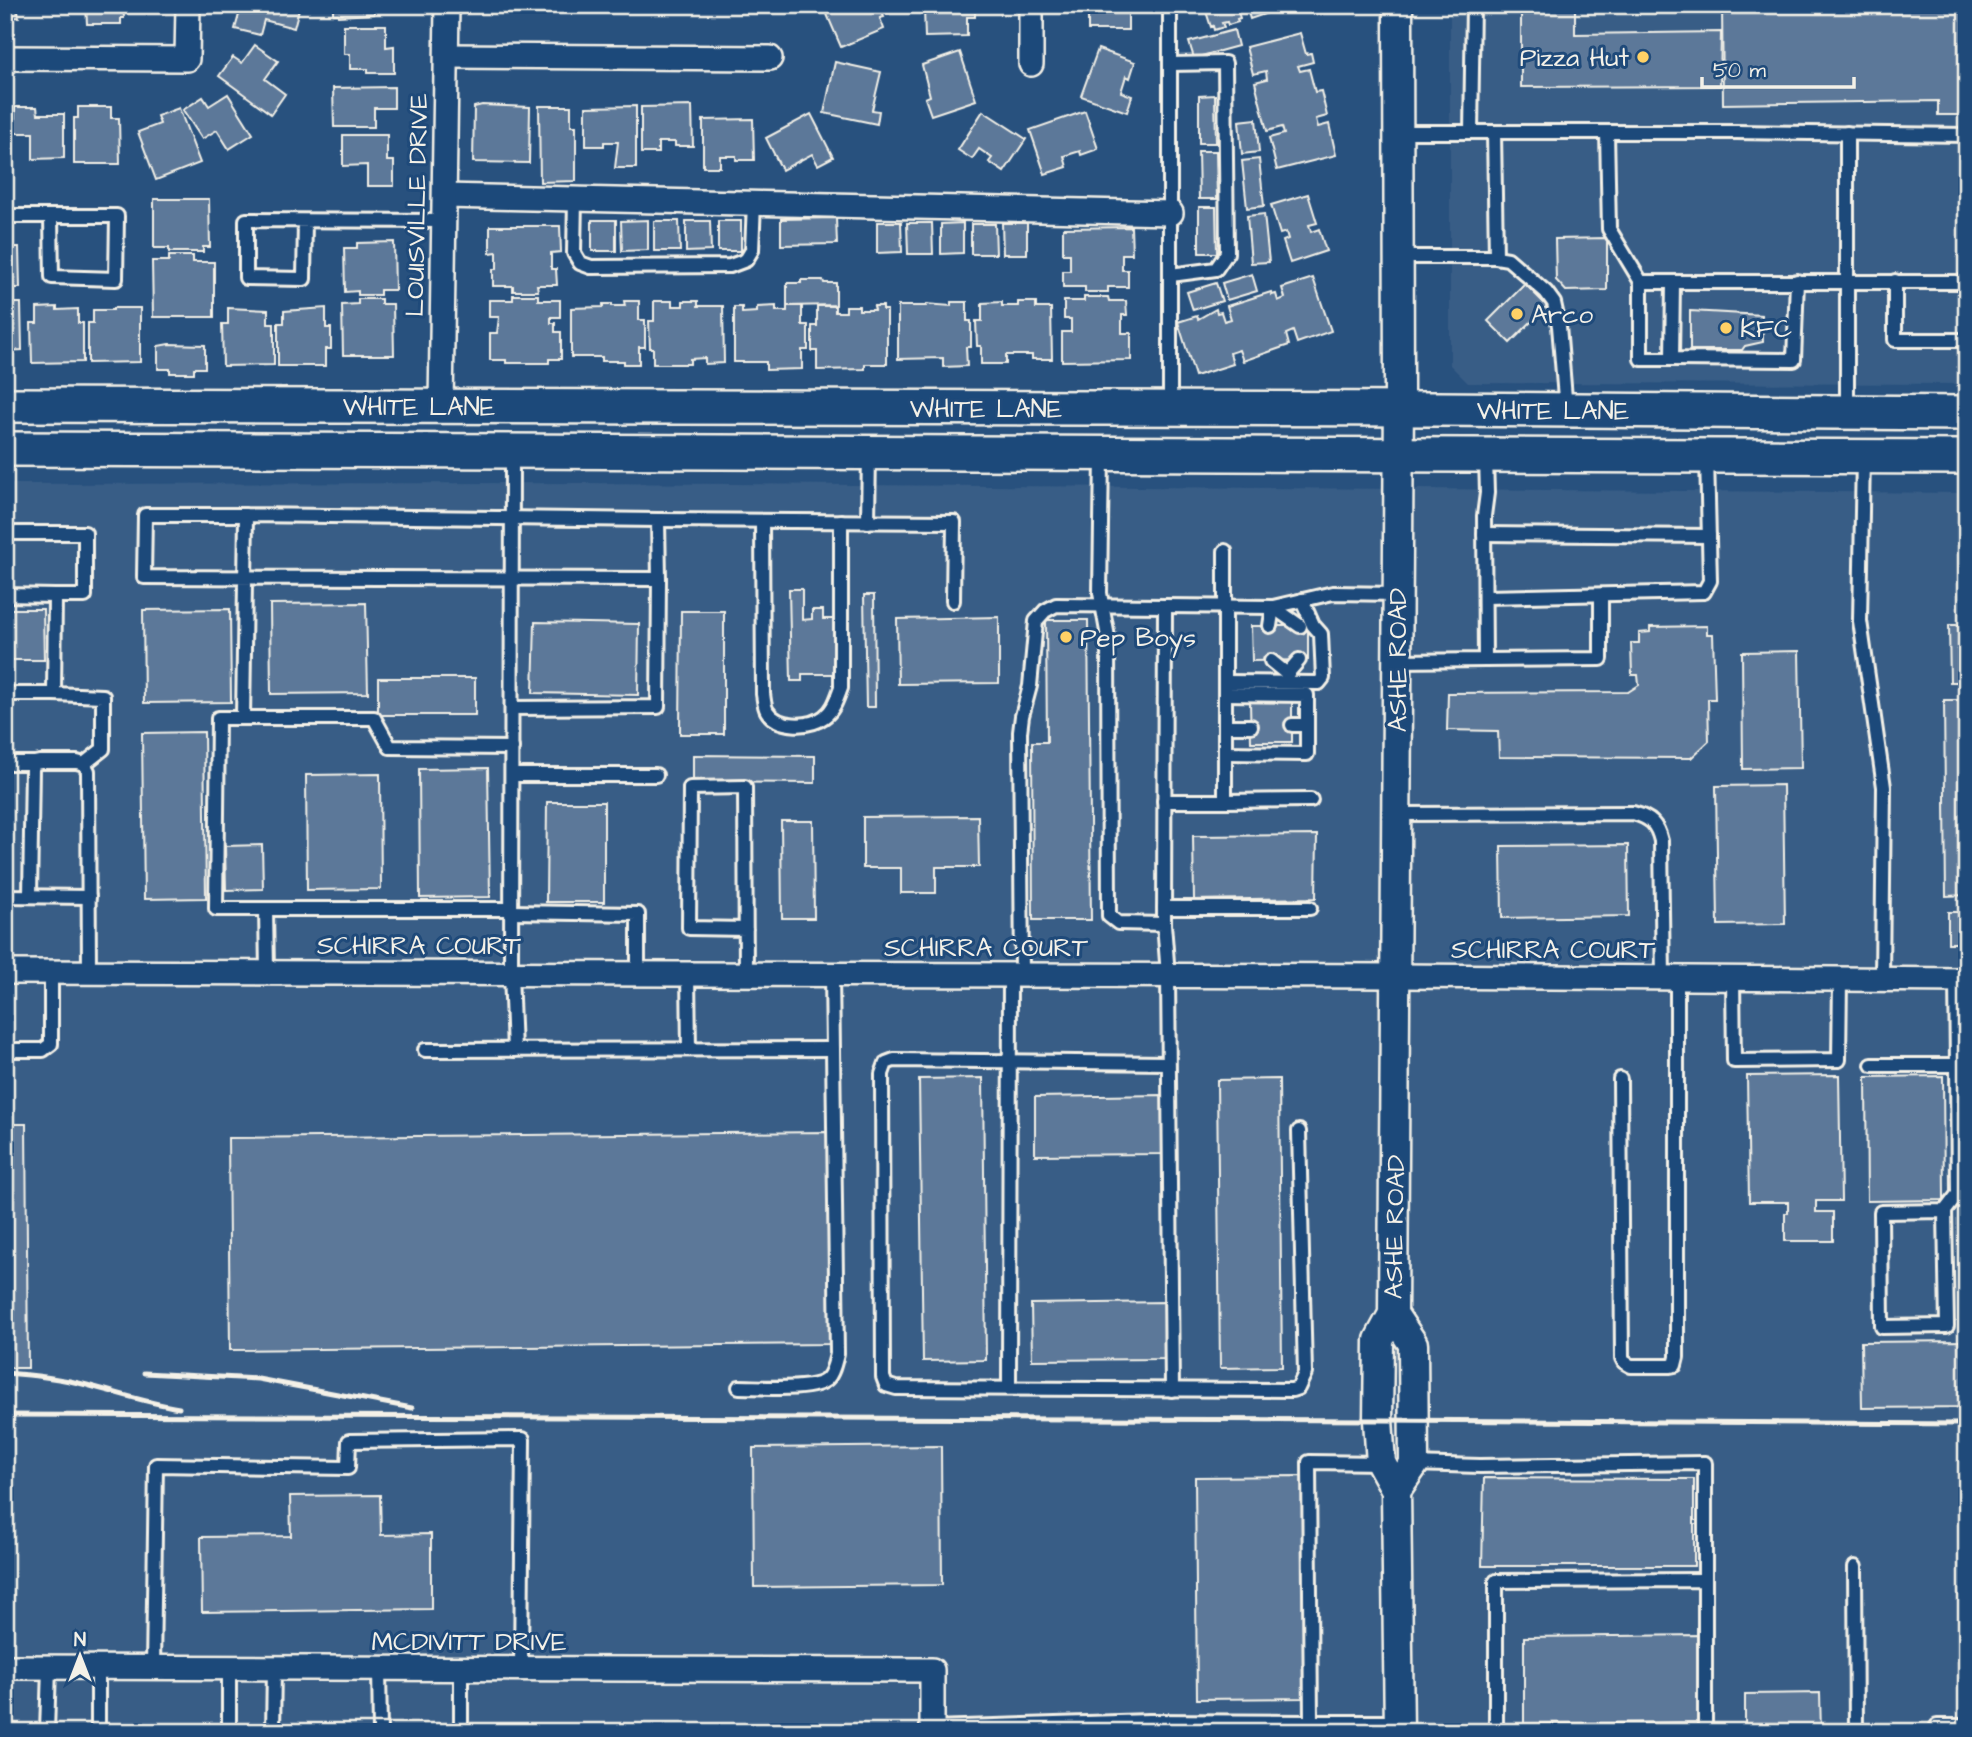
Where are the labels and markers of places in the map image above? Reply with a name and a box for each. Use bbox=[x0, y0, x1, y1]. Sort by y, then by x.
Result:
place label: Pizza Hut bbox=[1520, 40, 1629, 76]
marker: Pizza Hut bbox=[1635, 49, 1651, 65]
place label: Arco bbox=[1531, 297, 1593, 333]
marker: Arco bbox=[1509, 306, 1525, 322]
place label: KFC bbox=[1740, 311, 1792, 347]
marker: KFC bbox=[1718, 320, 1734, 336]
place label: Pep Boys bbox=[1080, 620, 1196, 658]
marker: Pep Boys bbox=[1058, 629, 1074, 645]

